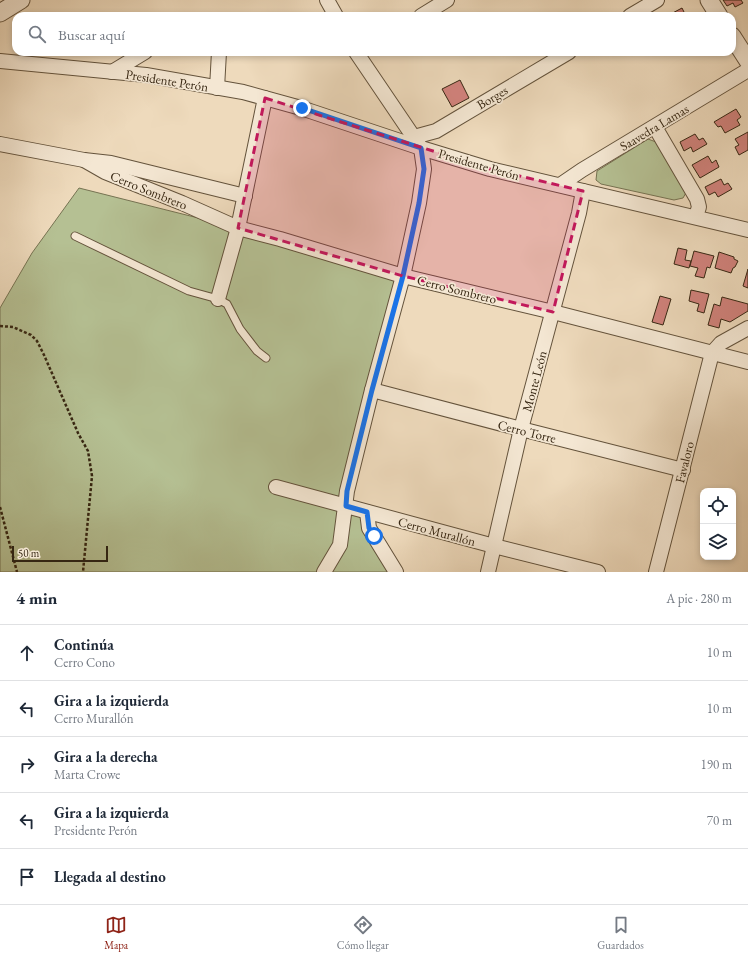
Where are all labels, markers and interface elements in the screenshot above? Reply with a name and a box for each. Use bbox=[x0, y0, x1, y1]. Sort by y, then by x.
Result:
search box bbox=[12, 12, 736, 56]
icon: search bbox=[26, 23, 48, 45]
text: Buscar aquí bbox=[58, 25, 125, 44]
street label: Presidente Perón bbox=[124, 66, 210, 95]
street label: Borges bbox=[474, 82, 511, 113]
route end bbox=[293, 99, 311, 117]
street label: Saavedra Lamas bbox=[617, 100, 692, 155]
street label: Presidente Perón bbox=[436, 145, 521, 184]
street label: Cerro Sombrero bbox=[108, 167, 190, 214]
street label: Cerro Sombrero bbox=[415, 271, 498, 308]
street label: Monte León bbox=[518, 349, 551, 413]
street label: Cerro Torre bbox=[496, 416, 558, 447]
street label: Favaloro bbox=[671, 440, 698, 485]
map controls bbox=[700, 488, 736, 560]
button: locate bbox=[700, 488, 736, 524]
street label: Cerro Murallón bbox=[396, 513, 478, 550]
button: layers bbox=[700, 524, 736, 560]
route start bbox=[365, 527, 383, 545]
scale bar bbox=[12, 544, 108, 563]
text: 50 m bbox=[18, 546, 39, 560]
text: 4 min bbox=[16, 587, 57, 609]
text: A pie · 280 m bbox=[666, 590, 732, 607]
text: Continúa bbox=[54, 635, 114, 654]
icon: ahead bbox=[16, 642, 38, 664]
text: 10 m bbox=[707, 644, 732, 661]
text: Cerro Cono bbox=[54, 654, 115, 671]
text: Gira a la izquierda bbox=[54, 691, 169, 710]
icon: left bbox=[16, 698, 38, 720]
text: 10 m bbox=[707, 700, 732, 717]
text: Cerro Murallón bbox=[54, 710, 134, 727]
text: Gira a la derecha bbox=[54, 747, 158, 766]
icon: right bbox=[16, 754, 38, 776]
text: 190 m bbox=[701, 756, 732, 773]
text: Marta Crowe bbox=[54, 766, 120, 783]
text: Gira a la izquierda bbox=[54, 803, 169, 822]
icon: left bbox=[16, 810, 38, 832]
text: 70 m bbox=[707, 812, 732, 829]
text: Presidente Perón bbox=[54, 822, 137, 839]
icon: arrive bbox=[16, 866, 38, 888]
text: Llegada al destino bbox=[54, 867, 166, 886]
tab: Mapa bbox=[104, 914, 128, 952]
tab: Cómo llegar bbox=[337, 914, 389, 952]
tab: Guardados bbox=[597, 914, 644, 952]

